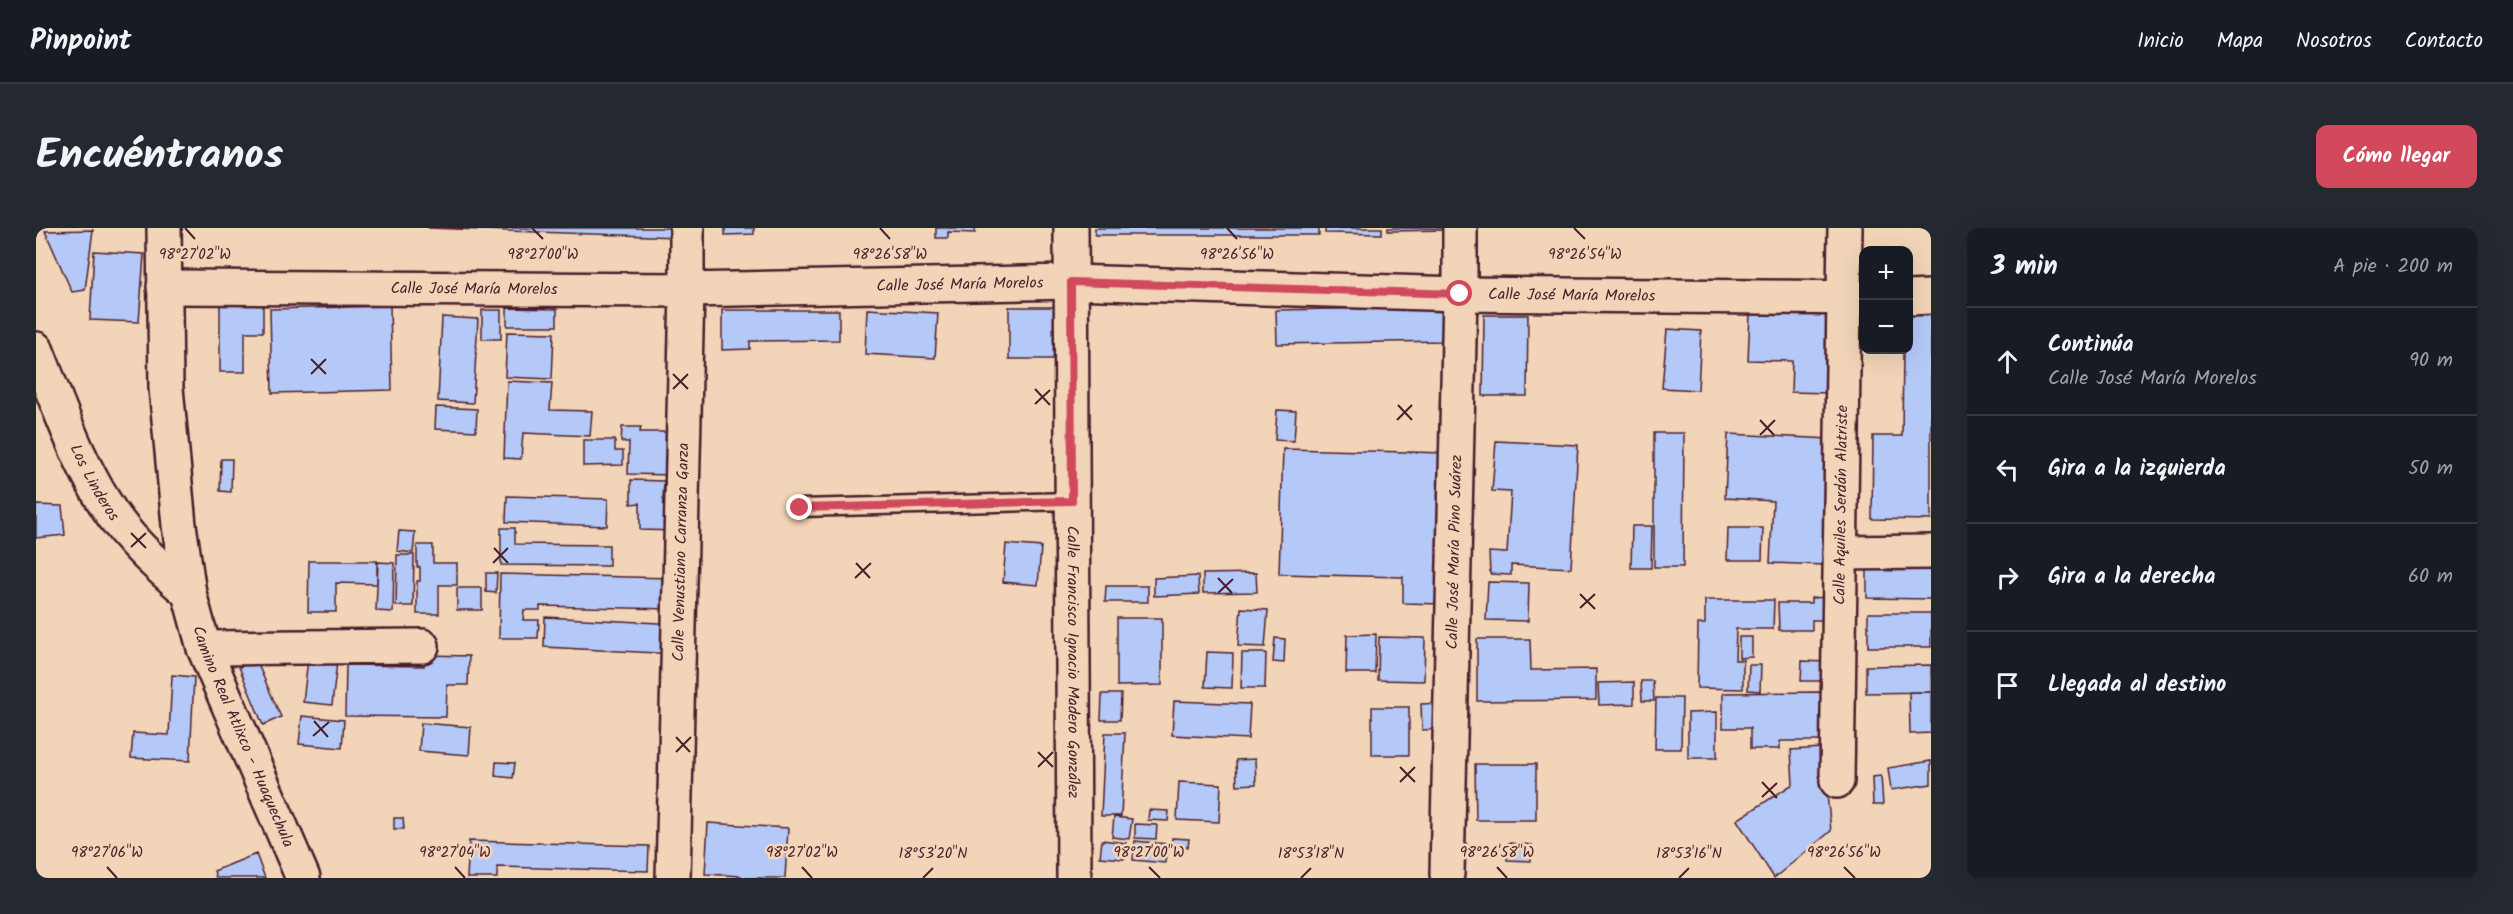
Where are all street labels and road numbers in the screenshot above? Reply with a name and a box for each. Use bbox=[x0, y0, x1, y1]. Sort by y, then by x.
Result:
street label: Calle José María Morelos bbox=[876, 270, 1044, 299]
street label: Calle José María Morelos bbox=[390, 276, 558, 302]
street label: Calle José María Morelos bbox=[1488, 282, 1656, 308]
street label: Calle Aquiles Serdán Alatriste bbox=[1827, 405, 1855, 605]
street label: Los Linderos bbox=[63, 440, 126, 527]
street label: Calle Venustiano Carranza Garza bbox=[666, 442, 696, 662]
street label: Calle José María Pino Suárez bbox=[1440, 454, 1469, 650]
street label: Calle Francisco Ignacio Madero González bbox=[1060, 526, 1086, 798]
street label: Camino Real Atlixco - Huaquechula bbox=[186, 623, 301, 851]

